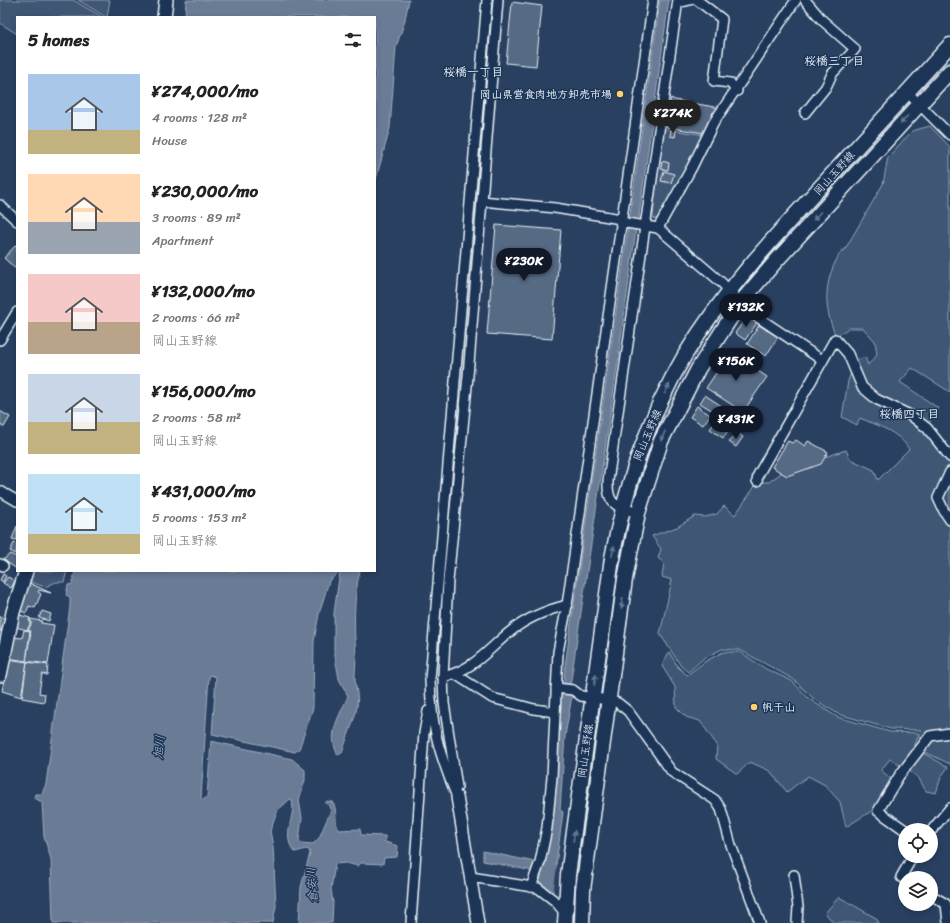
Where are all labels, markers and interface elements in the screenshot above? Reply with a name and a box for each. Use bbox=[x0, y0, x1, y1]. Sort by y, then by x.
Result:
text: 5 homes bbox=[28, 25, 89, 55]
icon: filters bbox=[342, 29, 364, 51]
district label: 桜橋三丁目 bbox=[804, 50, 864, 72]
district label: 桜橋一丁目 bbox=[443, 61, 503, 83]
text: ¥274,000/mo bbox=[152, 76, 259, 106]
place label: 岡山県営食肉地方卸売市場 bbox=[480, 85, 612, 104]
marker: 岡山県営食肉地方卸売市場 bbox=[615, 89, 625, 99]
icon: home bbox=[60, 90, 108, 138]
pin: ¥274K bbox=[645, 100, 701, 134]
text: ¥274K bbox=[654, 101, 692, 124]
text: 4 rooms · 128 m² bbox=[152, 106, 247, 129]
one-way arrow bbox=[900, 115, 909, 125]
text: House bbox=[152, 129, 187, 152]
street label: 岡山玉野線 bbox=[809, 147, 860, 200]
text: ¥230,000/mo bbox=[152, 176, 258, 206]
icon: home bbox=[60, 190, 108, 238]
text: 3 rooms · 89 m² bbox=[152, 206, 241, 229]
one-way arrow bbox=[812, 211, 821, 221]
text: Apartment bbox=[152, 229, 213, 252]
pin: ¥230K bbox=[496, 248, 552, 282]
text: ¥230K bbox=[505, 249, 543, 272]
text: ¥132,000/mo bbox=[152, 276, 255, 306]
icon: home bbox=[60, 290, 108, 338]
pin: ¥132K bbox=[718, 294, 774, 328]
text: ¥132K bbox=[728, 295, 764, 318]
text: 2 rooms · 66 m² bbox=[152, 306, 240, 329]
text: 岡山玉野線 bbox=[152, 329, 217, 352]
pin: ¥156K bbox=[708, 348, 764, 382]
text: ¥156K bbox=[718, 349, 754, 372]
text: ¥156,000/mo bbox=[152, 376, 256, 406]
one-way arrow bbox=[664, 383, 670, 394]
icon: home bbox=[60, 390, 108, 438]
district label: 桜橋四丁目 bbox=[879, 403, 939, 425]
text: 2 rooms · 58 m² bbox=[152, 406, 241, 429]
street label: 岡山玉野線 bbox=[628, 406, 667, 464]
pin: ¥431K bbox=[708, 406, 764, 440]
text: ¥431K bbox=[718, 407, 754, 430]
text: 岡山玉野線 bbox=[152, 429, 217, 452]
one-way arrow bbox=[660, 431, 666, 443]
text: ¥431,000/mo bbox=[152, 476, 256, 506]
icon: home bbox=[60, 490, 108, 538]
text: 5 rooms · 153 m² bbox=[152, 506, 247, 529]
text: 岡山玉野線 bbox=[152, 529, 217, 552]
one-way arrow bbox=[611, 545, 617, 557]
one-way arrow bbox=[619, 597, 625, 609]
one-way arrow bbox=[592, 674, 598, 686]
place label: 帆干山 bbox=[762, 698, 795, 717]
marker: 帆干山 bbox=[749, 702, 759, 712]
street label: 岡山玉野線 bbox=[572, 723, 599, 780]
water label: 旭川 bbox=[147, 734, 171, 760]
map controls bbox=[898, 823, 938, 911]
button: locate bbox=[898, 823, 938, 863]
one-way arrow bbox=[571, 830, 577, 843]
water label: 倉安川 bbox=[300, 866, 324, 904]
button: layers bbox=[898, 871, 938, 911]

